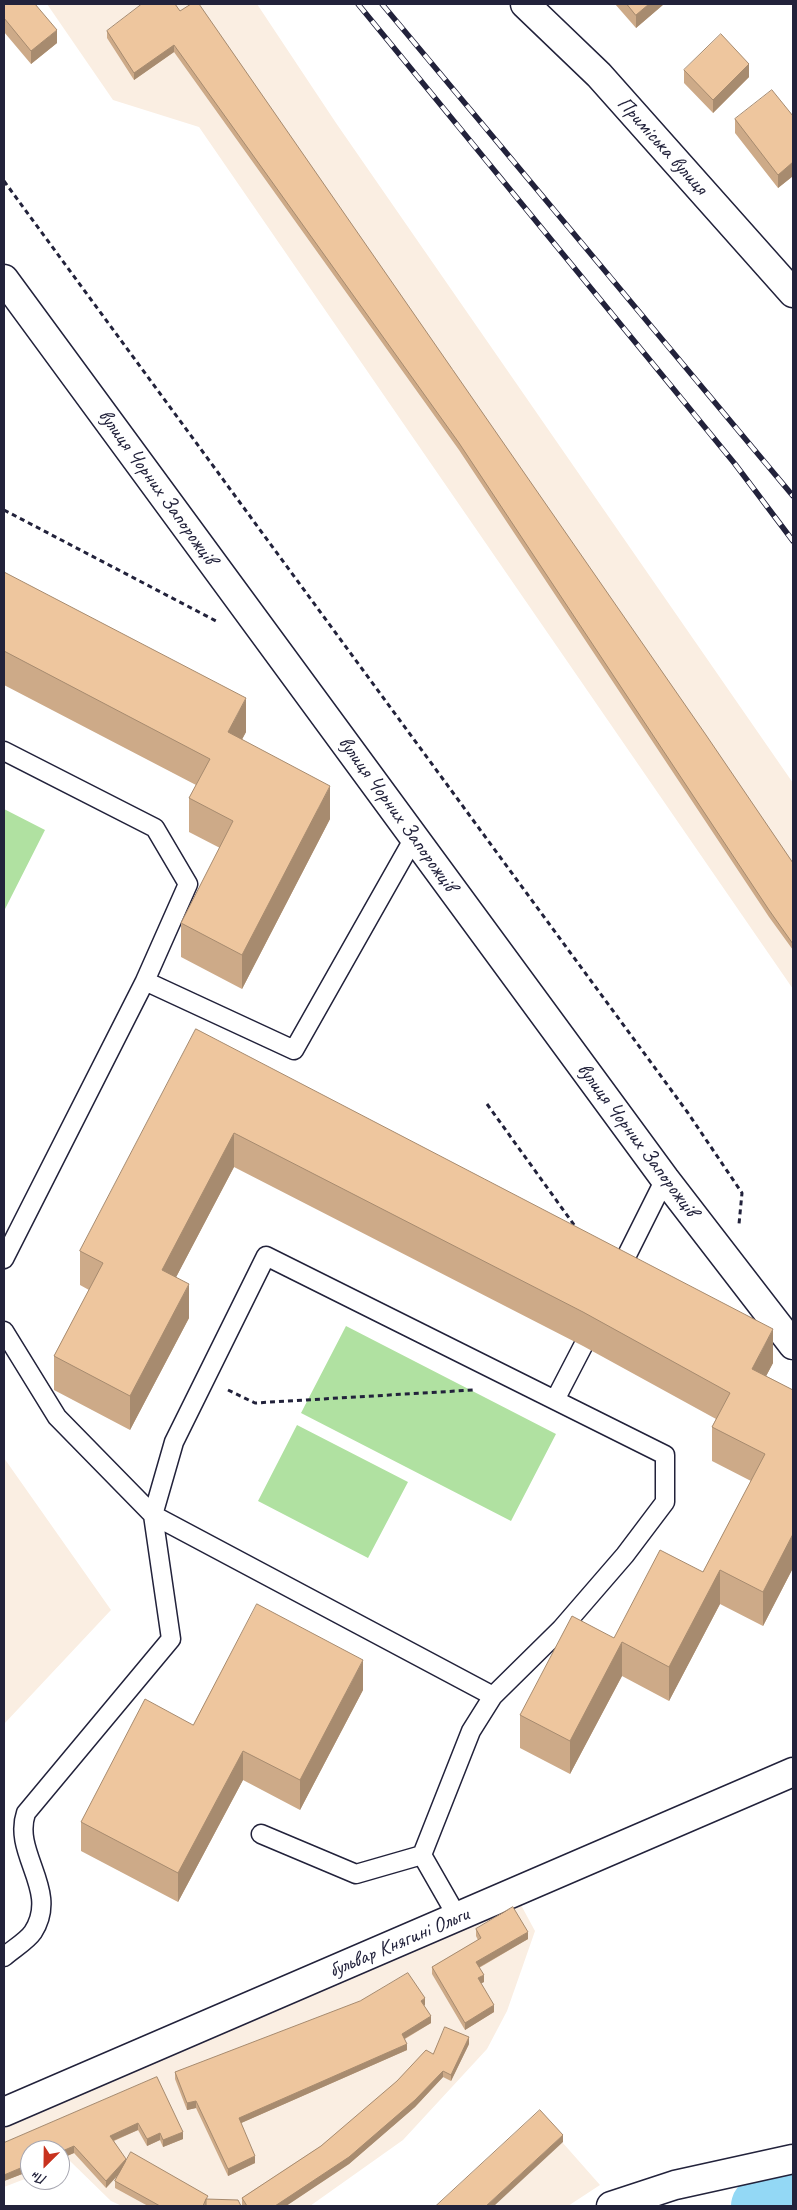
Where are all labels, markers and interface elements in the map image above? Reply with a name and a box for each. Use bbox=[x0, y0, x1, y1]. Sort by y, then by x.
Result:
street label: Приміська вулиця bbox=[611, 92, 713, 200]
street label: вулиця Чорних Запорожців bbox=[92, 404, 222, 570]
street label: вулиця Чорних Запорожців bbox=[332, 731, 462, 897]
street label: вулиця Чорних Запорожців bbox=[571, 1058, 703, 1222]
street label: бульвар Княгині Ольги bbox=[325, 1902, 473, 1984]
north arrow bbox=[20, 2140, 70, 2190]
text: Пн bbox=[29, 2168, 49, 2189]

